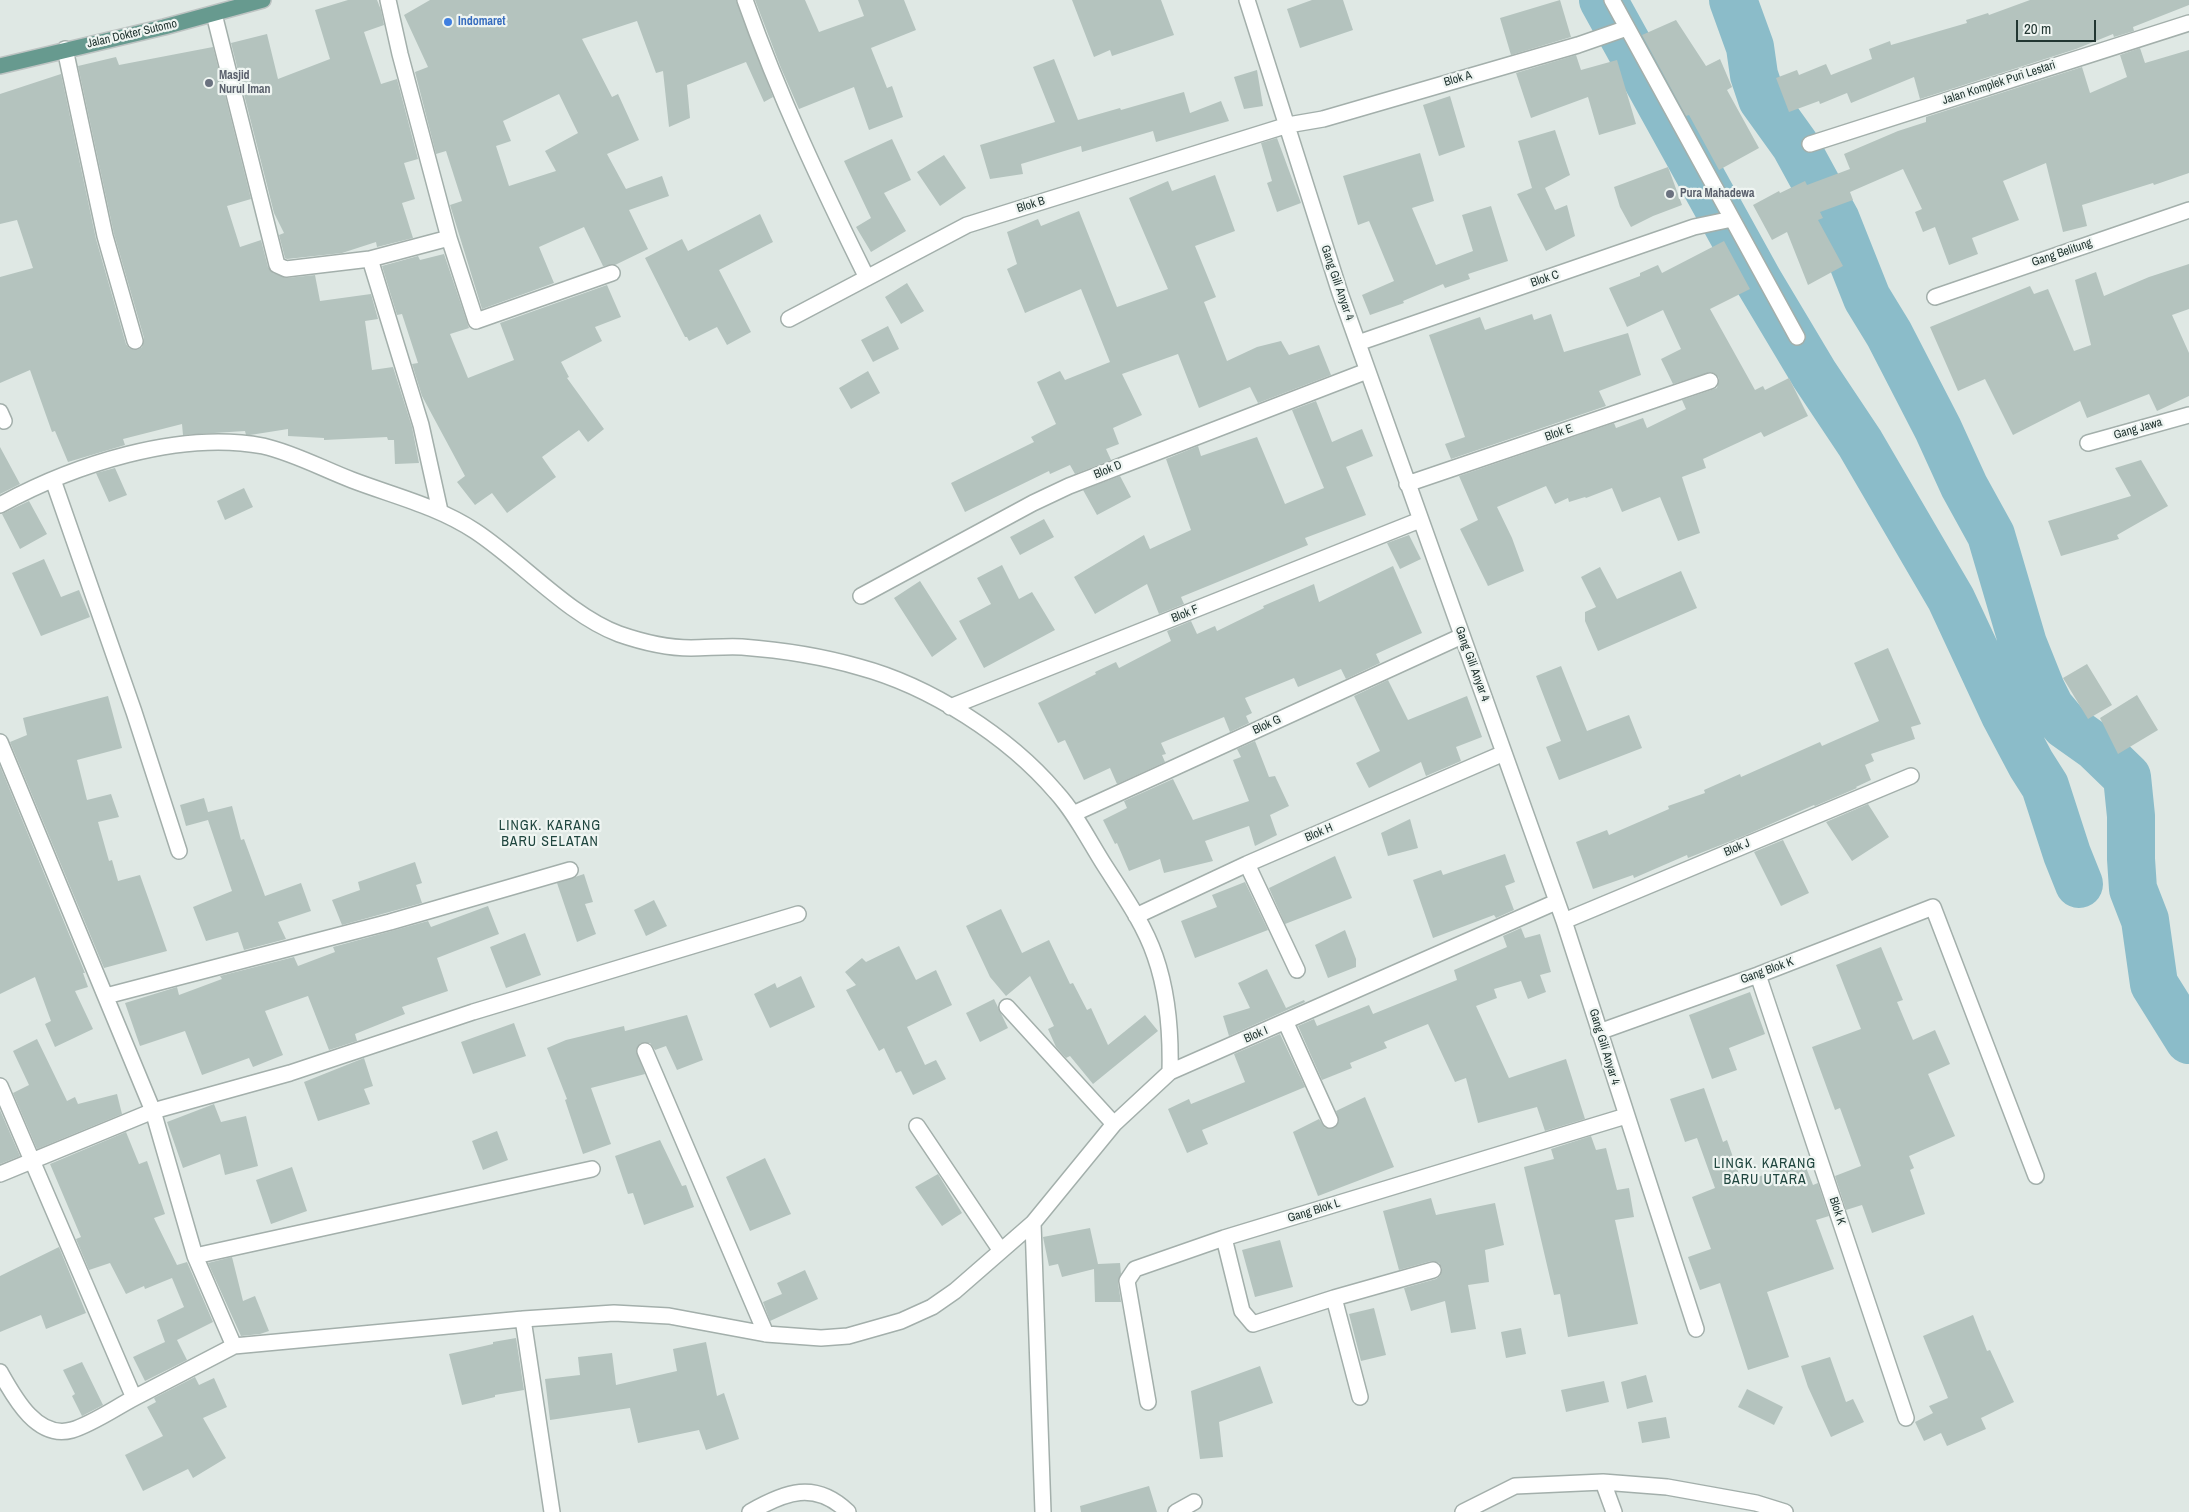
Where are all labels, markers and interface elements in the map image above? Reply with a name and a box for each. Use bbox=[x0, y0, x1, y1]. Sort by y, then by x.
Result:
scale bar bbox=[2019, 10, 2099, 42]
place label: Indomaret bbox=[458, 15, 506, 29]
marker: Indomaret bbox=[442, 16, 454, 28]
street label: Jalan Dokter Sutomo bbox=[86, 17, 178, 51]
text: 20 m bbox=[2024, 18, 2051, 39]
street label: Jalan Komplek Puri Lestari bbox=[1941, 58, 2057, 108]
street label: Blok A bbox=[1442, 68, 1474, 90]
place label: Masjid Nurul Iman bbox=[219, 69, 270, 97]
marker: Masjid Nurul Iman bbox=[203, 77, 215, 89]
place label: Pura Mahadewa bbox=[1680, 187, 1754, 201]
marker: Pura Mahadewa bbox=[1664, 188, 1676, 200]
street label: Blok B bbox=[1015, 194, 1047, 216]
street label: Gang Belitung bbox=[2030, 236, 2094, 270]
street label: Gang Gili Anyar 4 bbox=[1317, 243, 1357, 323]
street label: Blok C bbox=[1529, 267, 1561, 291]
street label: Gang Jawa bbox=[2112, 415, 2164, 443]
street label: Blok E bbox=[1543, 422, 1575, 444]
street label: Blok D bbox=[1092, 458, 1124, 482]
street label: Blok F bbox=[1169, 602, 1201, 626]
street label: Gang Gili Anyar 4 bbox=[1452, 625, 1492, 703]
street label: Blok G bbox=[1251, 712, 1283, 738]
district label: LINGK. KARANG BARU SELATAN bbox=[497, 818, 603, 850]
street label: Blok H bbox=[1303, 821, 1335, 845]
street label: Blok J bbox=[1722, 836, 1752, 860]
street label: Gang Blok K bbox=[1739, 955, 1795, 987]
street label: Gang Gili Anyar 4 bbox=[1586, 1007, 1622, 1087]
street label: Blok I bbox=[1242, 1024, 1270, 1046]
district label: LINGK. KARANG BARU UTARA bbox=[1712, 1156, 1818, 1188]
street label: Blok K bbox=[1826, 1195, 1848, 1227]
street label: Gang Blok L bbox=[1286, 1196, 1342, 1226]

